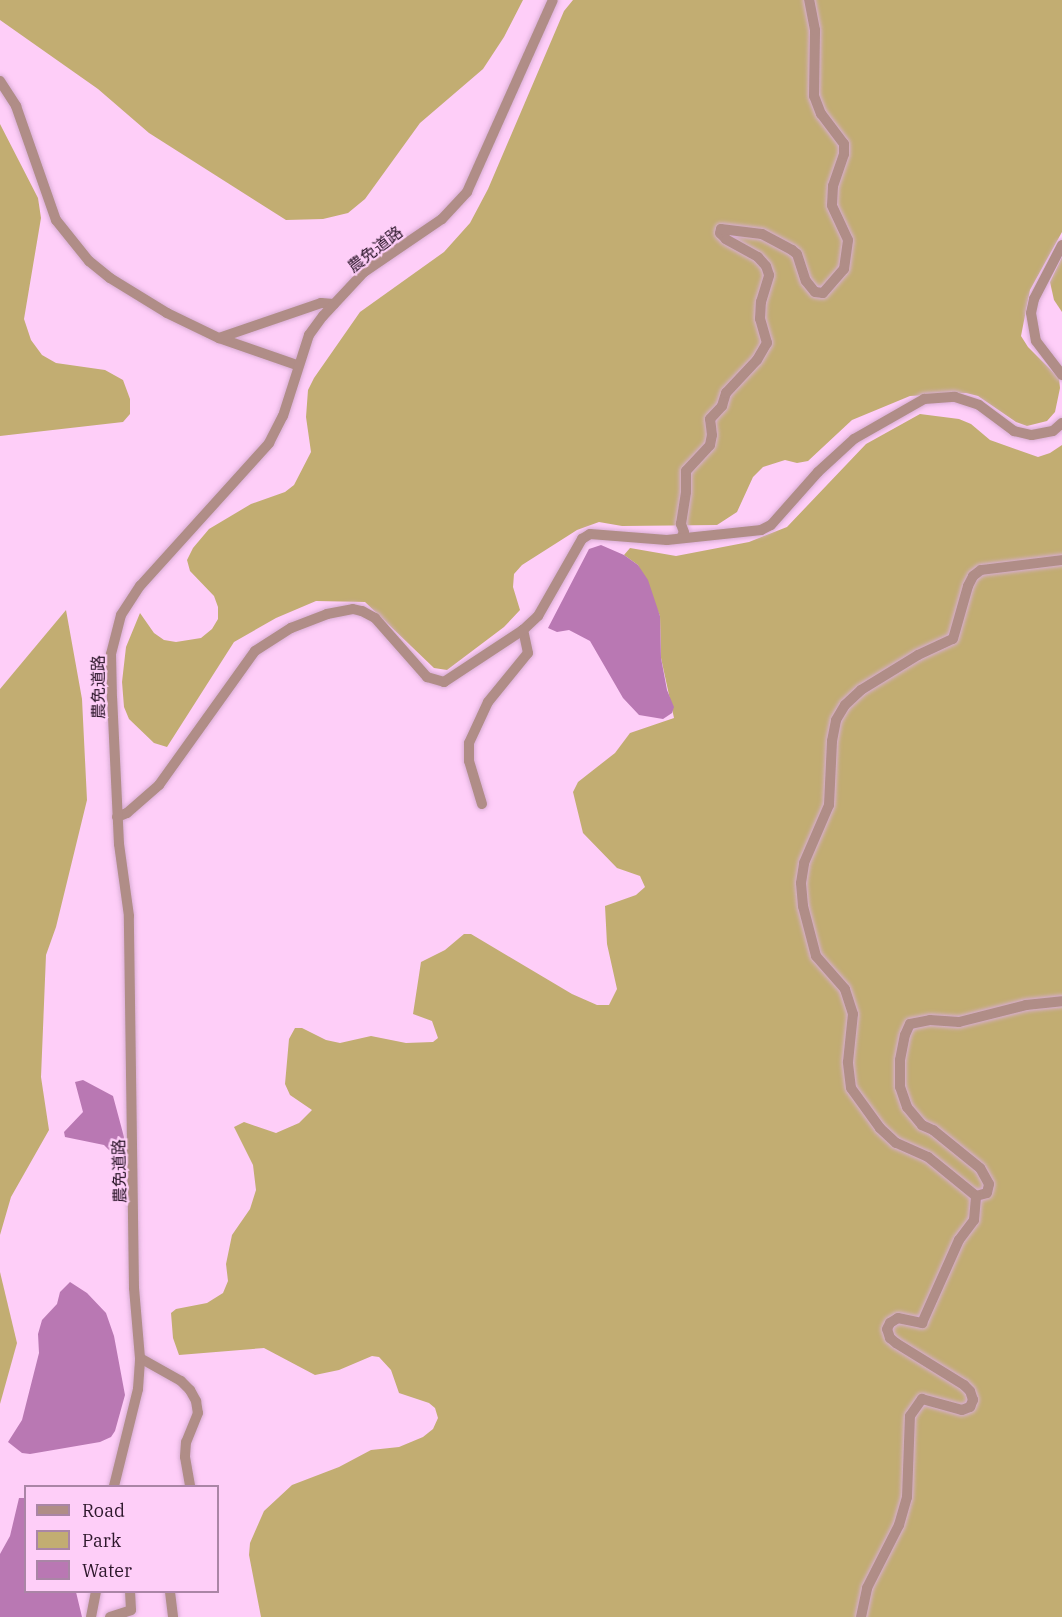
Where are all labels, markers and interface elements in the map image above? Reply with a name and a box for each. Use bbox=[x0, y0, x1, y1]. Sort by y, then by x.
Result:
street label: 農免道路 bbox=[344, 222, 406, 276]
street label: 農免道路 bbox=[88, 655, 108, 719]
street label: 農免道路 bbox=[109, 1139, 129, 1203]
legend bbox=[24, 1485, 219, 1593]
text: Road bbox=[82, 1499, 125, 1522]
text: Park bbox=[82, 1529, 121, 1552]
text: Water bbox=[82, 1559, 132, 1582]

